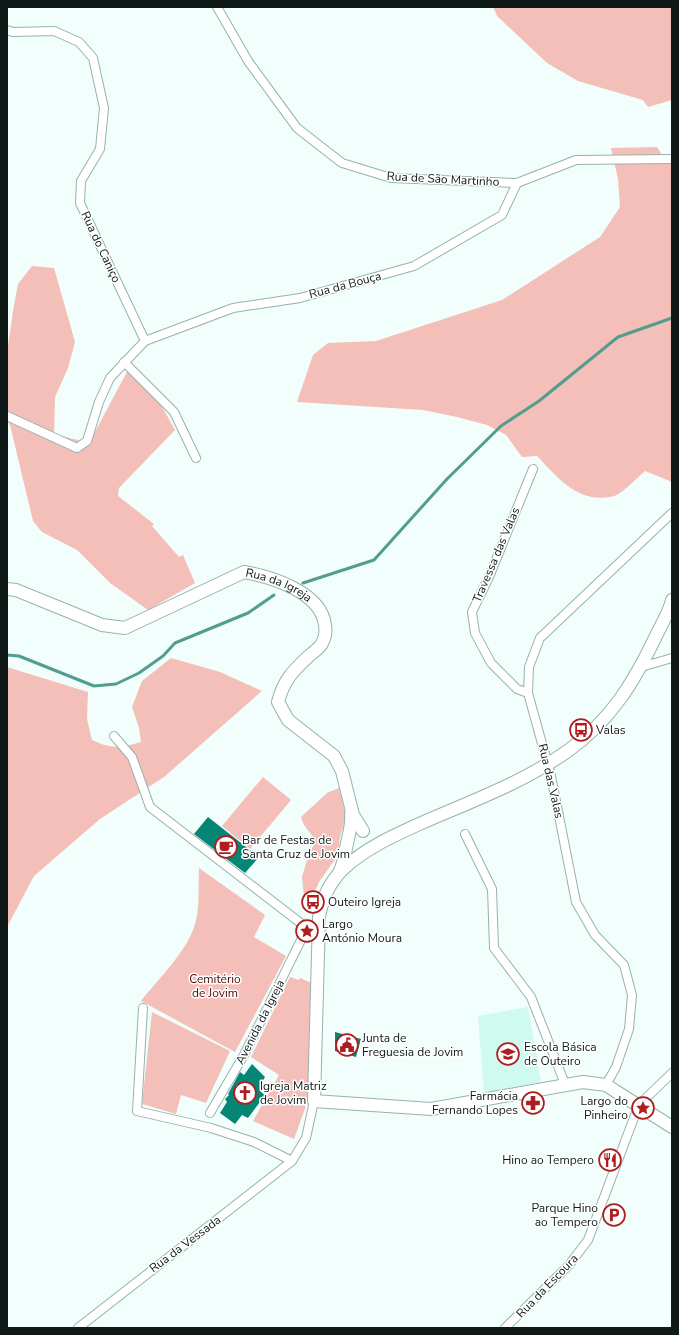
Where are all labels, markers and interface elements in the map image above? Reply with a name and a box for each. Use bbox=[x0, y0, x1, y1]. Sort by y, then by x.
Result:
street label: Rua de São Martinho bbox=[386, 168, 500, 190]
street label: Rua do Caniço bbox=[77, 209, 125, 286]
street label: Rua da Bouça bbox=[307, 268, 383, 302]
street label: Travessa das Valas bbox=[469, 505, 523, 605]
street label: Rua da Igreja bbox=[244, 564, 316, 606]
bus stop icon: Valas bbox=[568, 717, 594, 743]
place label: Valas bbox=[595, 722, 626, 738]
street label: Rua das Valas bbox=[535, 742, 567, 820]
place label: Bar de Festas de Santa Cruz de Jovim bbox=[242, 832, 350, 862]
cafe icon: Bar de Festas de Santa Cruz de Jovim bbox=[213, 834, 239, 860]
bus stop icon: Outeiro Igreja bbox=[300, 889, 326, 915]
place label: Outeiro Igreja bbox=[328, 894, 401, 910]
place label: Largo António Moura bbox=[322, 916, 402, 946]
place icon: Largo António Moura bbox=[294, 918, 320, 944]
park label: Cemitério de Jovim bbox=[189, 971, 241, 1001]
street label: Avenida da Igreja bbox=[232, 977, 288, 1067]
place label: Junta de Freguesia de Jovim bbox=[361, 1030, 463, 1060]
public building icon: Junta de Freguesia de Jovim bbox=[334, 1032, 360, 1058]
place label: Escola Básica de Outeiro bbox=[524, 1039, 597, 1069]
school or university icon: Escola Básica de Outeiro bbox=[495, 1041, 521, 1067]
place label: Igreja Matriz de Jovim bbox=[260, 1078, 327, 1108]
church icon: Igreja Matriz de Jovim bbox=[232, 1080, 258, 1106]
place label: Farmácia Fernando Lopes bbox=[432, 1088, 518, 1118]
pharmacy icon: Farmácia Fernando Lopes bbox=[520, 1090, 546, 1116]
place label: Largo do Pinheiro bbox=[580, 1093, 628, 1123]
place icon: Largo do Pinheiro bbox=[630, 1095, 656, 1121]
restaurant icon: Hino ao Tempero bbox=[597, 1147, 623, 1173]
place label: Hino ao Tempero bbox=[502, 1152, 594, 1168]
place label: Parque Hino ao Tempero bbox=[532, 1200, 598, 1230]
parking icon: Parque Hino ao Tempero bbox=[601, 1202, 627, 1228]
street label: Rua da Vessada bbox=[146, 1212, 224, 1276]
street label: Rua da Escoura bbox=[512, 1251, 582, 1321]

